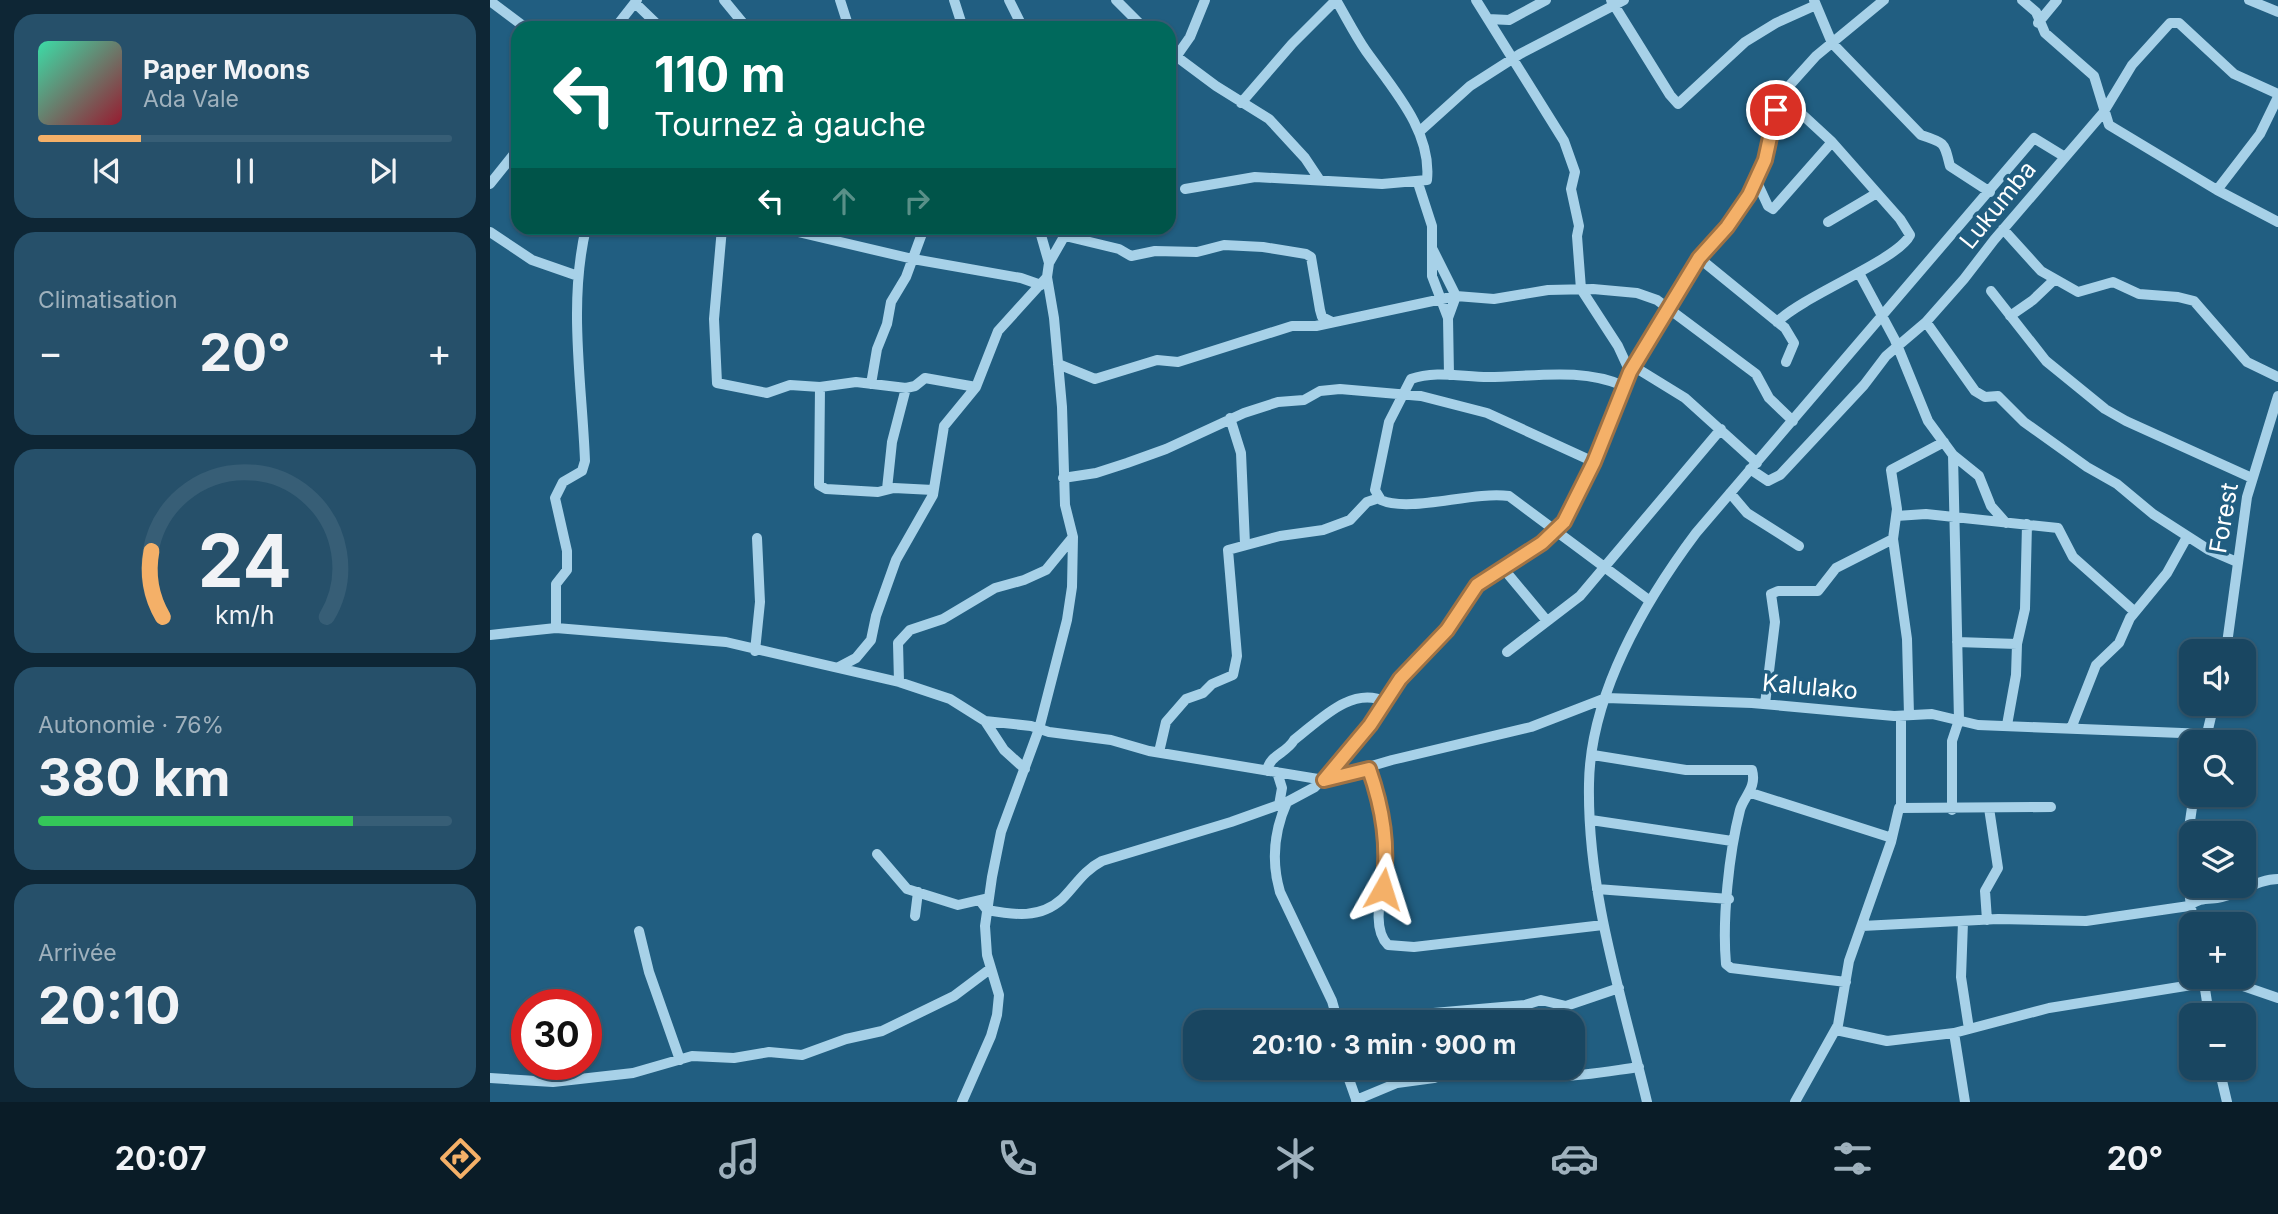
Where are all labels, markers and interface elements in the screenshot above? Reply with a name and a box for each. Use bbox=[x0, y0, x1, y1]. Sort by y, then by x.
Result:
text: 110 m bbox=[654, 45, 786, 104]
icon: left bbox=[539, 49, 630, 140]
text: Paper Moons bbox=[143, 54, 310, 85]
pin bbox=[1746, 80, 1806, 140]
text: Ada Vale bbox=[143, 85, 239, 113]
icon: arrive bbox=[1757, 91, 1795, 129]
text: Tournez à gauche bbox=[654, 105, 926, 144]
icon: previous bbox=[88, 152, 126, 190]
icon: pause bbox=[226, 152, 264, 190]
icon: next bbox=[364, 152, 402, 190]
street label: Lukumba bbox=[1953, 155, 2042, 254]
icon: left bbox=[752, 182, 790, 220]
icon: ahead bbox=[825, 182, 863, 220]
icon: right bbox=[898, 182, 936, 220]
text: Climatisation bbox=[38, 286, 178, 314]
text: 20° bbox=[199, 321, 291, 384]
text: − bbox=[38, 329, 63, 375]
text: + bbox=[427, 329, 452, 375]
street label: Forest bbox=[2203, 480, 2244, 555]
text: 24 bbox=[198, 516, 292, 605]
text: km/h bbox=[215, 600, 275, 630]
map controls bbox=[2179, 639, 2256, 1080]
button: sound bbox=[2179, 639, 2256, 716]
street label: Kalulako bbox=[1761, 668, 1859, 705]
text: Autonomie · 76% bbox=[38, 711, 224, 739]
button: search bbox=[2179, 730, 2256, 807]
text: 380 km bbox=[38, 746, 230, 809]
button: layers bbox=[2179, 821, 2256, 898]
position arrow bbox=[1346, 852, 1420, 926]
button: + bbox=[2179, 912, 2256, 989]
text: Arrivée bbox=[38, 939, 117, 967]
text: 20:10 bbox=[38, 974, 181, 1037]
speed limit sign: 30 bbox=[511, 989, 602, 1080]
button: − bbox=[2179, 1003, 2256, 1080]
text: 20:10 · 3 min · 900 m bbox=[1251, 1029, 1517, 1060]
icon: directions bbox=[436, 1134, 485, 1183]
icon: music bbox=[715, 1134, 764, 1183]
icon: phone bbox=[993, 1134, 1042, 1183]
icon: climate bbox=[1271, 1134, 1320, 1183]
icon: car bbox=[1550, 1134, 1599, 1183]
icon: filters bbox=[1828, 1134, 1877, 1183]
text: 20:07 bbox=[115, 1139, 207, 1178]
text: 20° bbox=[2107, 1139, 2163, 1178]

